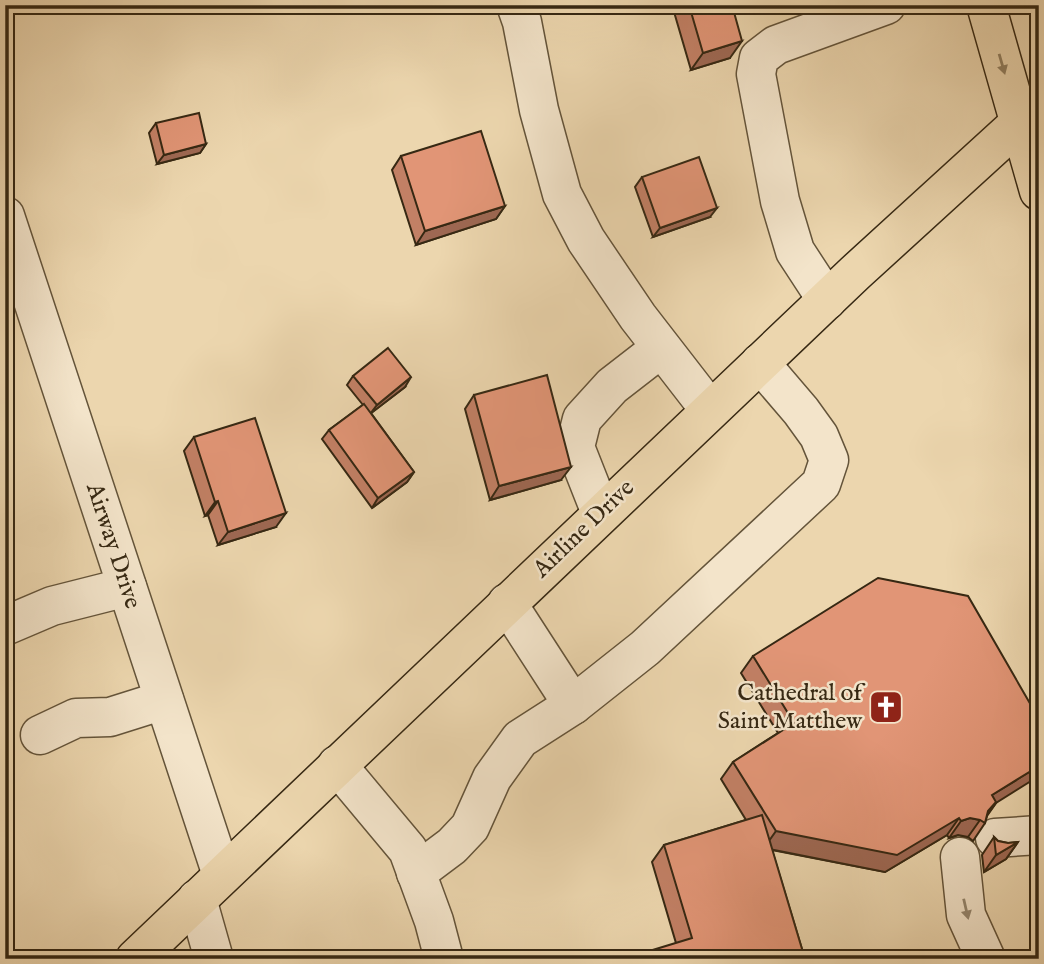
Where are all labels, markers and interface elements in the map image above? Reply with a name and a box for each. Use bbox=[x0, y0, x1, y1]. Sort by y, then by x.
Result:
one-way arrow bbox=[998, 54, 1008, 75]
street label: Airline Drive bbox=[526, 473, 641, 586]
street label: Airway Drive bbox=[78, 478, 148, 613]
place label: Cathedral of Saint Matthew bbox=[718, 678, 866, 737]
church icon: Cathedral of Saint Matthew bbox=[867, 688, 905, 726]
one-way arrow bbox=[961, 899, 972, 921]

